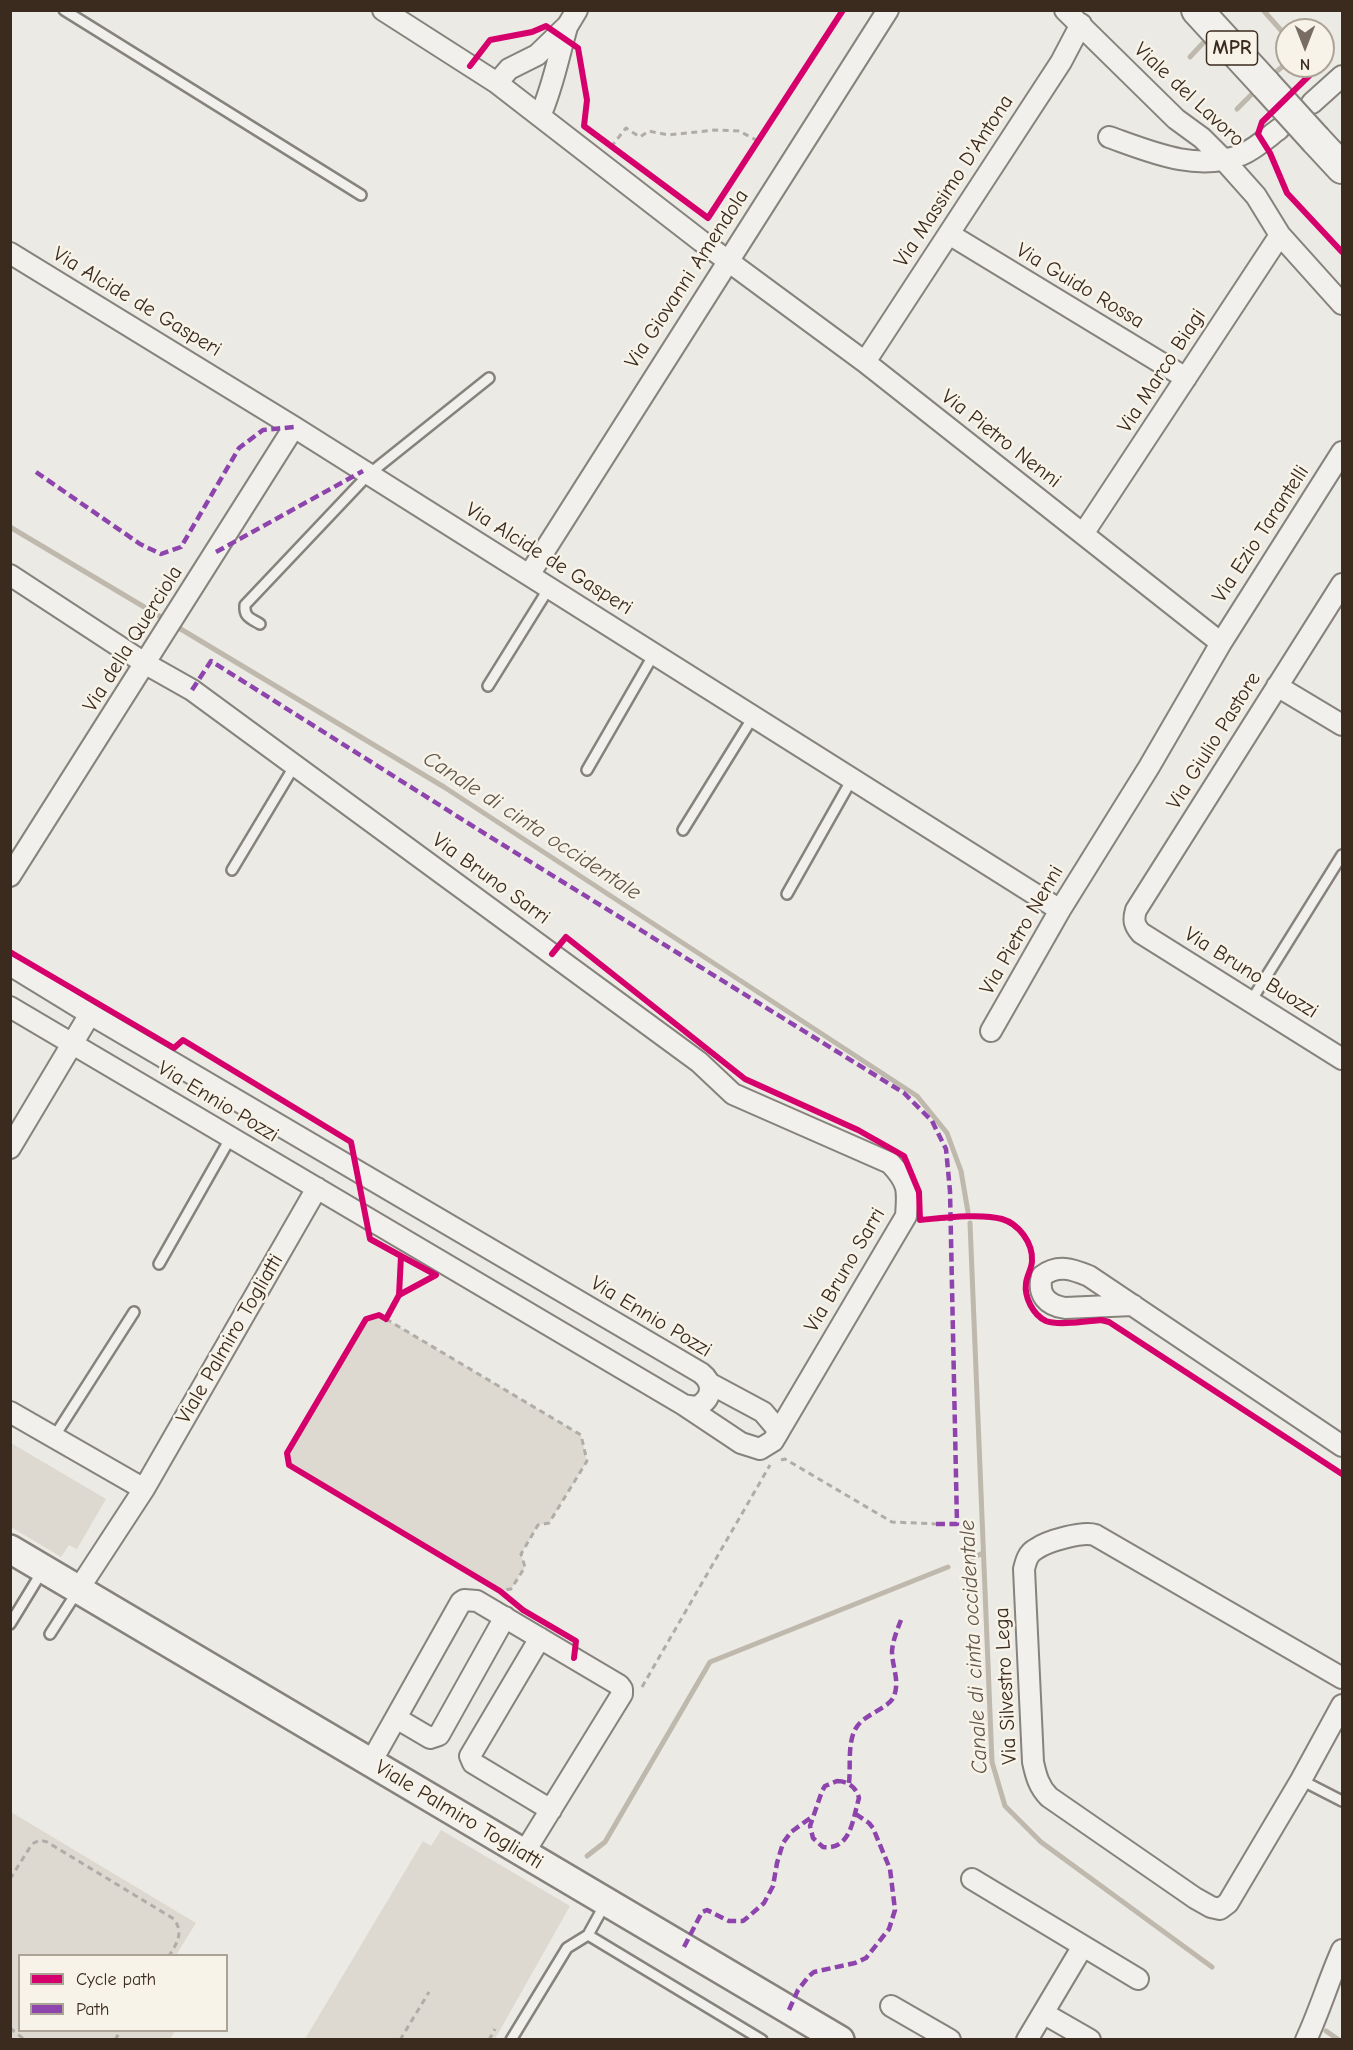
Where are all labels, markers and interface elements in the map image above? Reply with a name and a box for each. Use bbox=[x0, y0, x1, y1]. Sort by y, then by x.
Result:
north arrow bbox=[1275, 18, 1335, 78]
road number: MPR bbox=[1206, 31, 1258, 65]
street label: Viale del Lavoro bbox=[1129, 37, 1249, 153]
text: N bbox=[1300, 55, 1310, 73]
street label: Via Massimo D'Antona bbox=[889, 90, 1019, 272]
street label: Via Giovanni Amendola bbox=[620, 185, 754, 373]
street label: Via Guido Rossa bbox=[1011, 238, 1149, 334]
street label: Via Alcide de Gasperi bbox=[48, 242, 226, 362]
street label: Via Marco Biagi bbox=[1113, 304, 1211, 438]
street label: Via Pietro Nenni bbox=[936, 384, 1066, 494]
street label: Via Ezio Tarantelli bbox=[1207, 461, 1315, 607]
street label: Via Alcide de Gasperi bbox=[461, 497, 637, 621]
street label: Via della Querciola bbox=[78, 561, 188, 717]
street label: Via Giulio Pastore bbox=[1162, 668, 1266, 814]
water label: Canale di cinta occidentale bbox=[418, 746, 646, 906]
street label: Via Bruno Sarri bbox=[427, 828, 555, 930]
street label: Via Pietro Nenni bbox=[975, 861, 1069, 999]
street label: Via Bruno Buozzi bbox=[1179, 922, 1323, 1024]
street label: Via Ennio Pozzi bbox=[153, 1056, 283, 1148]
street label: Via Bruno Sarri bbox=[799, 1203, 891, 1337]
street label: Viale Palmiro Togliatti bbox=[171, 1250, 289, 1428]
street label: Via Ennio Pozzi bbox=[586, 1271, 716, 1363]
water label: Canale di cinta occidentale bbox=[954, 1519, 994, 1775]
street label: Via Silvestro Lega bbox=[989, 1607, 1023, 1765]
street label: Viale Palmiro Togliatti bbox=[370, 1755, 548, 1875]
legend bbox=[18, 1954, 228, 2032]
text: Cycle path bbox=[76, 1969, 156, 1990]
text: Path bbox=[76, 1999, 109, 2020]

